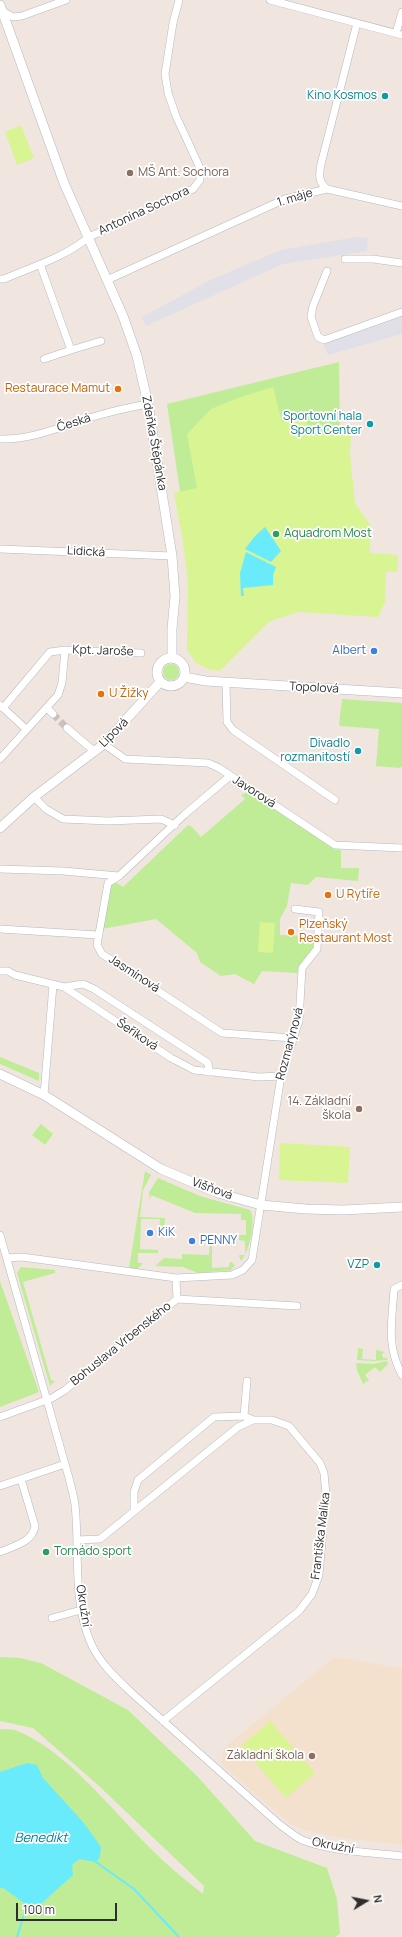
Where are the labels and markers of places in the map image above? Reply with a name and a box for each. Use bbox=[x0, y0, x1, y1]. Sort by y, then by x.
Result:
place label: Kino Kosmos bbox=[307, 89, 377, 103]
marker: Kino Kosmos bbox=[380, 91, 390, 101]
place label: MŠ Ant. Sochora bbox=[138, 166, 229, 180]
marker: MŠ Ant. Sochora bbox=[125, 168, 135, 178]
place label: Restaurace Mamut bbox=[5, 382, 110, 396]
marker: Restaurace Mamut bbox=[113, 384, 123, 394]
place label: Sportovní hala Sport Center bbox=[283, 410, 362, 438]
marker: Sportovní hala Sport Center bbox=[365, 419, 375, 429]
place label: Aquadrom Most bbox=[284, 527, 372, 541]
marker: Aquadrom Most bbox=[271, 529, 281, 539]
place label: Albert bbox=[332, 644, 366, 658]
marker: Albert bbox=[369, 646, 379, 656]
place label: U Žižky bbox=[109, 687, 149, 701]
marker: U Žižky bbox=[96, 689, 106, 699]
place label: Divadlo rozmanitostí bbox=[280, 737, 350, 765]
marker: Divadlo rozmanitostí bbox=[353, 746, 363, 756]
place label: U Rytíře bbox=[336, 888, 380, 902]
marker: U Rytíře bbox=[323, 890, 333, 900]
place label: Plzeňský Restaurant Most bbox=[299, 918, 392, 946]
marker: Plzeňský Restaurant Most bbox=[286, 927, 296, 937]
place label: 14. Základní škola bbox=[288, 1095, 351, 1123]
marker: 14. Základní škola bbox=[354, 1104, 364, 1114]
place label: KiK bbox=[158, 1226, 175, 1240]
marker: KiK bbox=[145, 1228, 155, 1238]
place label: PENNY bbox=[200, 1234, 237, 1248]
marker: PENNY bbox=[187, 1236, 197, 1246]
place label: VZP bbox=[347, 1258, 369, 1272]
marker: VZP bbox=[372, 1260, 382, 1270]
place label: Tornádo sport bbox=[54, 1545, 132, 1559]
marker: Tornádo sport bbox=[41, 1547, 51, 1557]
place label: Základní škola bbox=[226, 1749, 304, 1763]
marker: Základní škola bbox=[307, 1751, 317, 1761]

